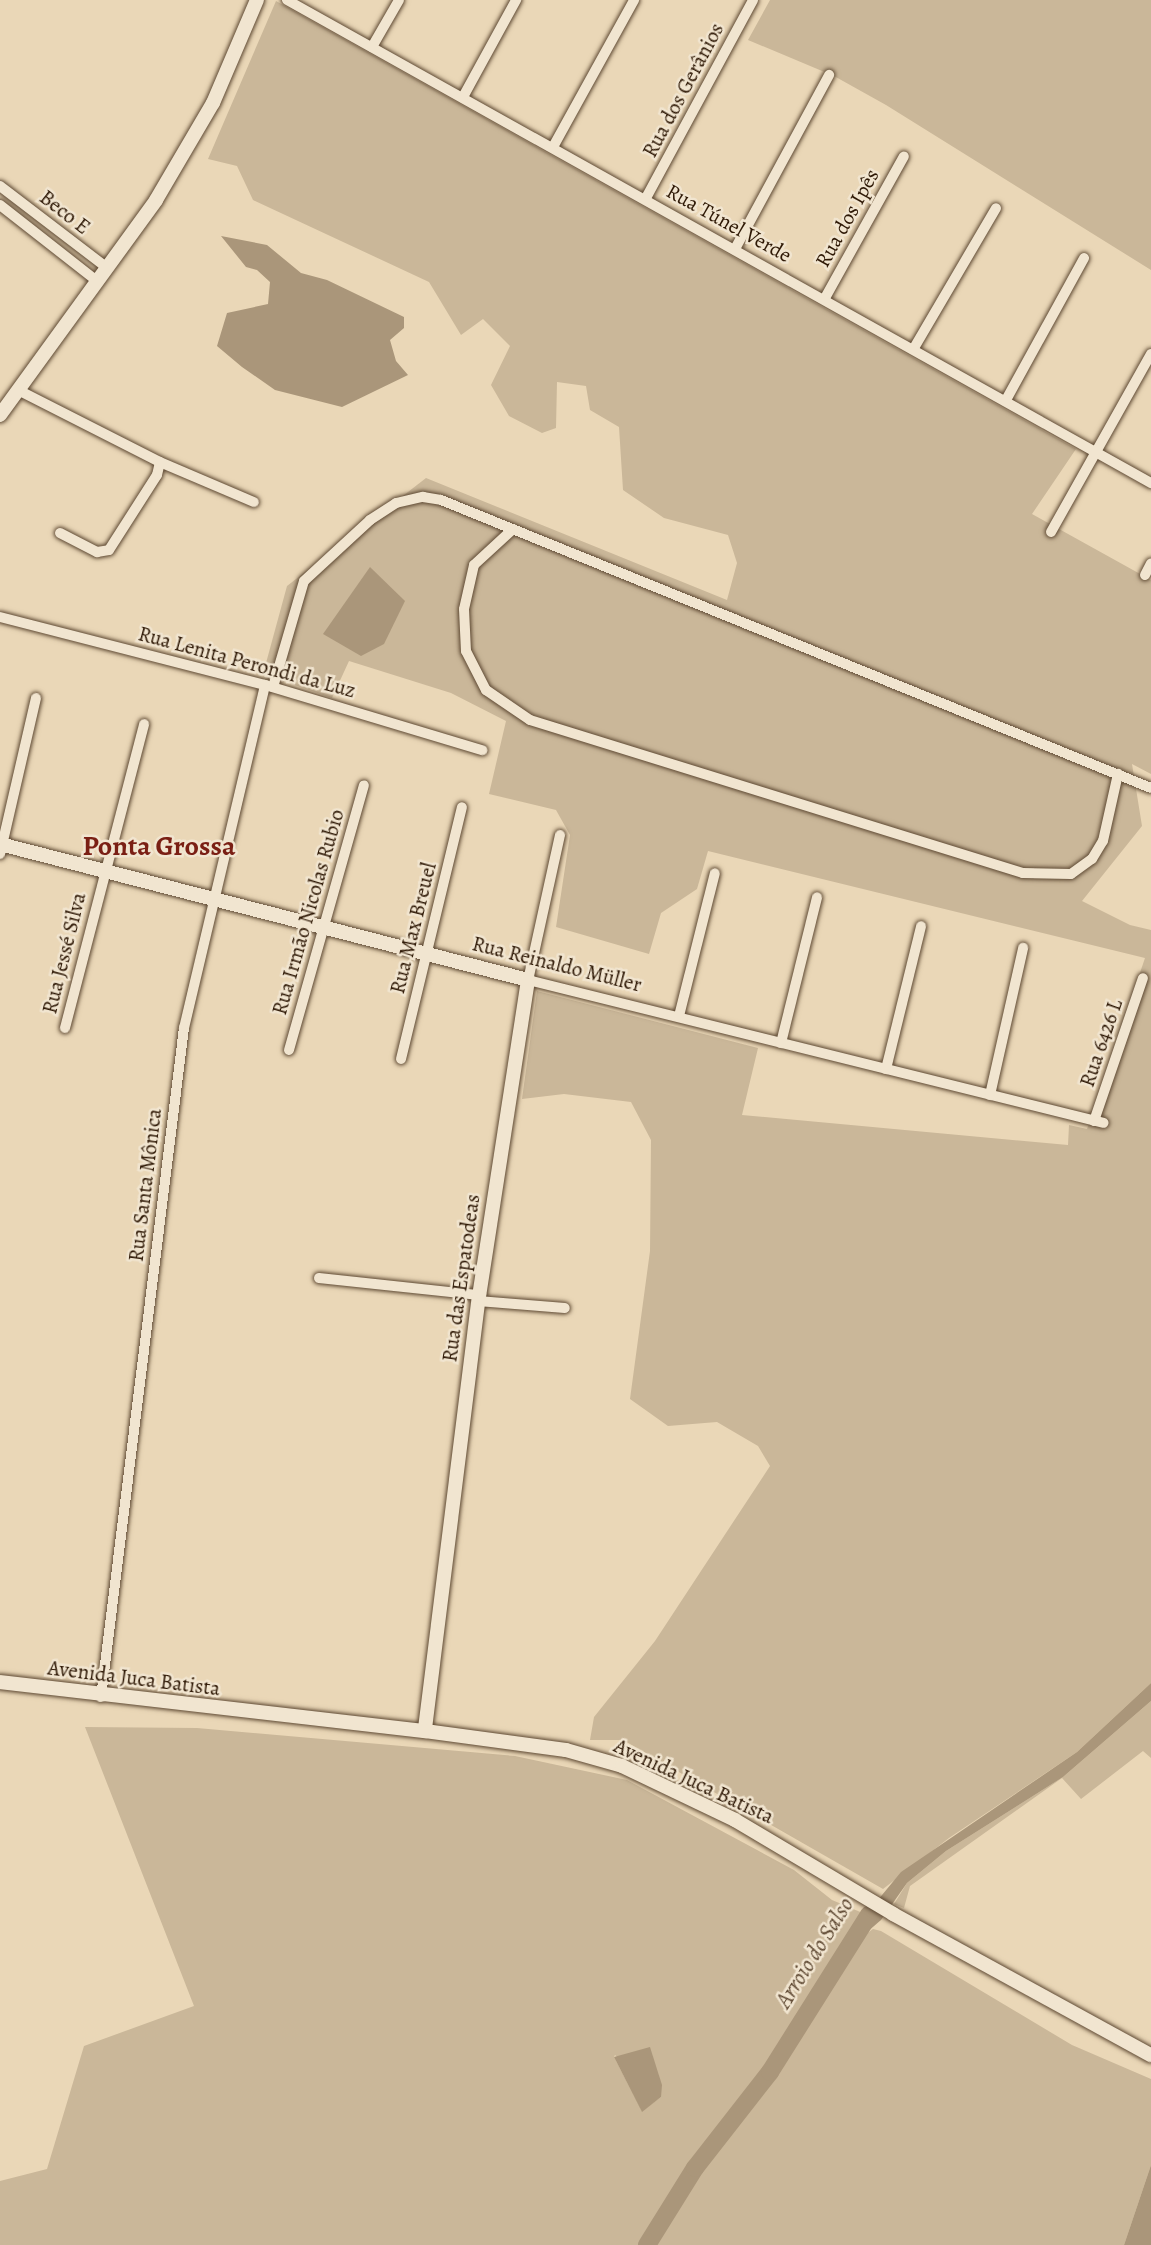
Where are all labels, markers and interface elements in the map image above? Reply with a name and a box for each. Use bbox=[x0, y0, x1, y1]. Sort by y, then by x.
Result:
street label: Rua dos Gerânios bbox=[637, 18, 729, 162]
street label: Rua dos Ipês bbox=[810, 165, 884, 271]
street label: Rua Túnel Verde bbox=[662, 178, 796, 268]
street label: Beco E bbox=[35, 184, 95, 240]
street label: Rua Lenita Perondi da Luz bbox=[136, 621, 358, 703]
street label: Rua Irmão Nicolas Rubio bbox=[267, 806, 349, 1018]
district label: Ponta Grossa bbox=[83, 829, 235, 863]
street label: Rua Max Breuel bbox=[385, 860, 441, 996]
street label: Rua Jessé Silva bbox=[37, 890, 91, 1016]
street label: Rua Reinaldo Müller bbox=[470, 931, 644, 997]
street label: Rua 6426 L bbox=[1074, 996, 1128, 1090]
street label: Rua Santa Mônica bbox=[123, 1107, 167, 1263]
street label: Rua das Espatodeas bbox=[437, 1192, 485, 1364]
street label: Avenida Juca Batista bbox=[46, 1655, 222, 1701]
street label: Avenida Juca Batista bbox=[610, 1733, 778, 1829]
water label: Arroio do Salso bbox=[770, 1893, 860, 2013]

